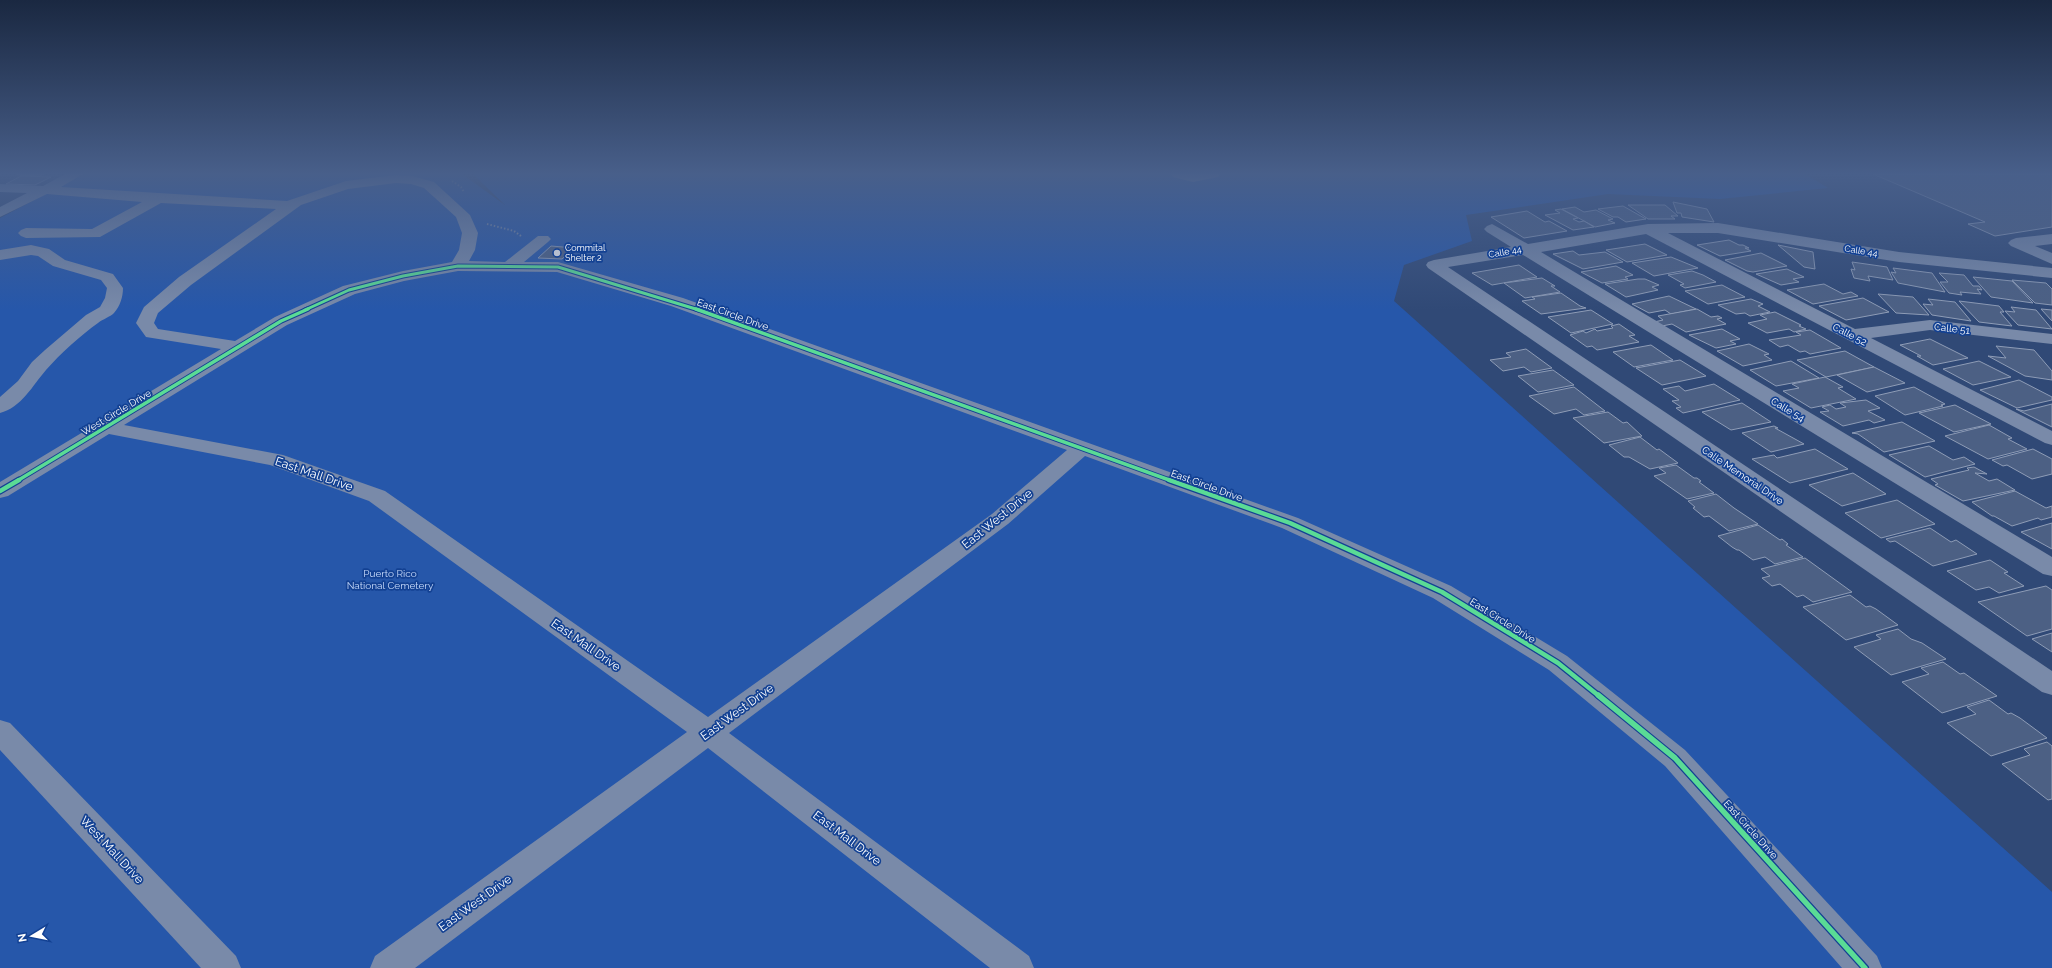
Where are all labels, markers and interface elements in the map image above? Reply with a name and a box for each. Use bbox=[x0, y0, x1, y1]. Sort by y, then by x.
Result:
place label: Commital Shelter 2 bbox=[565, 243, 606, 263]
street label: Calle 44 bbox=[1844, 243, 1878, 259]
street label: Calle 44 bbox=[1488, 244, 1522, 260]
marker: Commital Shelter 2 bbox=[552, 248, 562, 258]
street label: East Circle Drive bbox=[696, 296, 770, 333]
street label: Calle 52 bbox=[1831, 321, 1869, 348]
street label: Calle 51 bbox=[1934, 321, 1971, 336]
street label: West Circle Drive bbox=[79, 387, 153, 438]
street label: Calle 54 bbox=[1769, 395, 1807, 424]
street label: Calle Memorial Drive bbox=[1700, 444, 1786, 507]
street label: East Mall Drive bbox=[273, 454, 355, 494]
street label: East Circle Drive bbox=[1170, 467, 1244, 504]
street label: East West Drive bbox=[959, 486, 1035, 552]
park label: Puerto Rico National Cemetery bbox=[347, 568, 434, 591]
street label: East Circle Drive bbox=[1468, 596, 1538, 645]
street label: East Mall Drive bbox=[549, 616, 623, 674]
street label: East West Drive bbox=[698, 681, 776, 743]
street label: East Circle Drive bbox=[1721, 798, 1780, 861]
street label: East Mall Drive bbox=[810, 808, 884, 868]
street label: West Mall Drive bbox=[77, 814, 147, 886]
street label: East West Drive bbox=[436, 872, 514, 934]
north arrow bbox=[12, 916, 52, 956]
text: N bbox=[16, 932, 30, 943]

